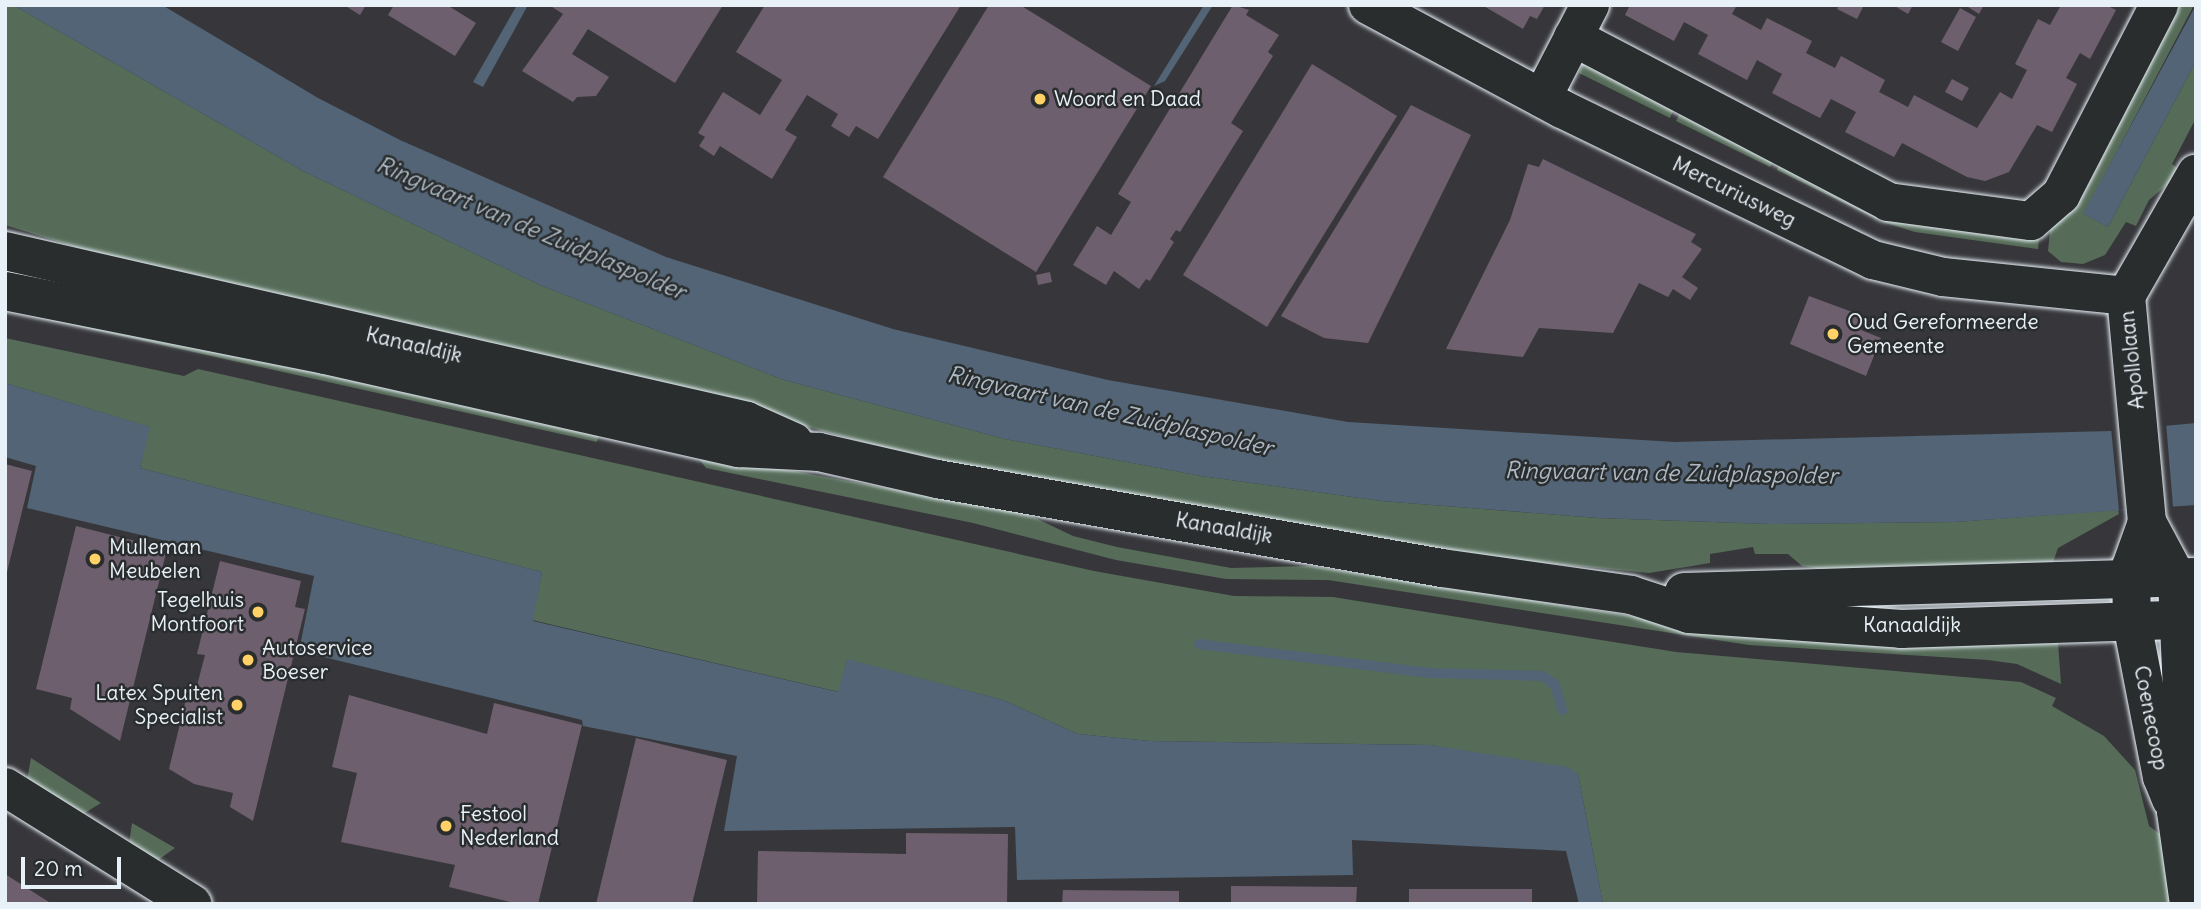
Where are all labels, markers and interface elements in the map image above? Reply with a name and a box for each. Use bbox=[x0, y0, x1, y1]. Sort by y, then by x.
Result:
place label: Woord en Daad bbox=[1054, 86, 1201, 112]
marker: Woord en Daad bbox=[1032, 91, 1048, 107]
water label: Ringvaart van de Zuidplaspolder bbox=[372, 150, 690, 306]
street label: Mercuriusweg bbox=[1668, 151, 1800, 233]
place label: Oud Gereformeerde Gemeente bbox=[1847, 309, 2038, 359]
street label: Apollolaan bbox=[2114, 309, 2150, 411]
street label: Kanaaldijk bbox=[363, 322, 465, 368]
marker: Oud Gereformeerde Gemeente bbox=[1825, 326, 1841, 342]
water label: Ringvaart van de Zuidplaspolder bbox=[945, 360, 1275, 462]
water label: Ringvaart van de Zuidplaspolder bbox=[1504, 456, 1838, 490]
street label: Kanaaldijk bbox=[1174, 507, 1274, 549]
place label: Mulleman Meubelen bbox=[109, 534, 201, 584]
marker: Mulleman Meubelen bbox=[87, 551, 103, 567]
place label: Tegelhuis Montfoort bbox=[150, 587, 244, 637]
marker: Tegelhuis Montfoort bbox=[250, 604, 266, 620]
street label: Kanaaldijk bbox=[1863, 612, 1961, 638]
place label: Autoservice Boeser bbox=[262, 635, 373, 685]
marker: Autoservice Boeser bbox=[240, 652, 256, 668]
street label: Coenecoop bbox=[2128, 663, 2174, 773]
place label: Latex Spuiten Specialist bbox=[95, 680, 223, 730]
marker: Latex Spuiten Specialist bbox=[229, 697, 245, 713]
place label: Festool Nederland bbox=[460, 801, 559, 851]
marker: Festool Nederland bbox=[438, 818, 454, 834]
scale bar bbox=[24, 842, 124, 886]
text: 20 m bbox=[34, 855, 83, 882]

